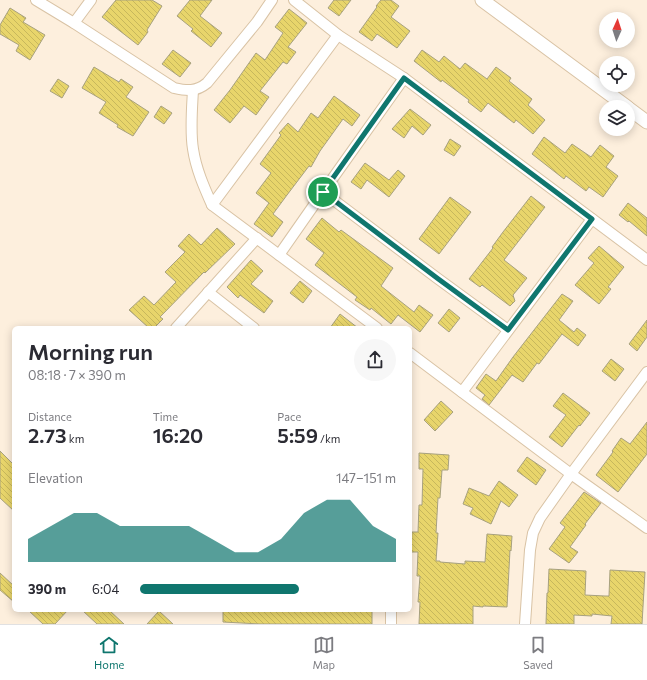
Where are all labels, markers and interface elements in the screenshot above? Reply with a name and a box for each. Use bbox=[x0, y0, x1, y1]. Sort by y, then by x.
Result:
north arrow bbox=[599, 12, 635, 48]
map controls bbox=[599, 12, 635, 136]
button: locate bbox=[599, 56, 635, 92]
button: layers bbox=[599, 100, 635, 136]
pin bbox=[306, 175, 340, 209]
icon: arrive bbox=[312, 181, 334, 203]
text: Morning run bbox=[28, 338, 153, 365]
button: share bbox=[354, 339, 396, 381]
text: 08:18 · 7 × 390 m bbox=[28, 367, 126, 383]
text: Distance bbox=[28, 410, 72, 423]
text: Time bbox=[153, 410, 178, 423]
text: Pace bbox=[277, 410, 301, 423]
text: 2.73 bbox=[28, 423, 67, 447]
text: 16:20 bbox=[153, 423, 203, 447]
text: 5:59 bbox=[277, 423, 318, 447]
text: km bbox=[67, 432, 84, 445]
text: /km bbox=[318, 432, 340, 445]
text: Elevation bbox=[28, 470, 83, 486]
text: 147–151 m bbox=[336, 470, 396, 486]
text: 390 m bbox=[28, 581, 66, 597]
text: 6:04 bbox=[92, 581, 119, 597]
tab: Home bbox=[94, 634, 124, 671]
tab: Map bbox=[312, 634, 335, 671]
tab: Saved bbox=[523, 634, 553, 671]

